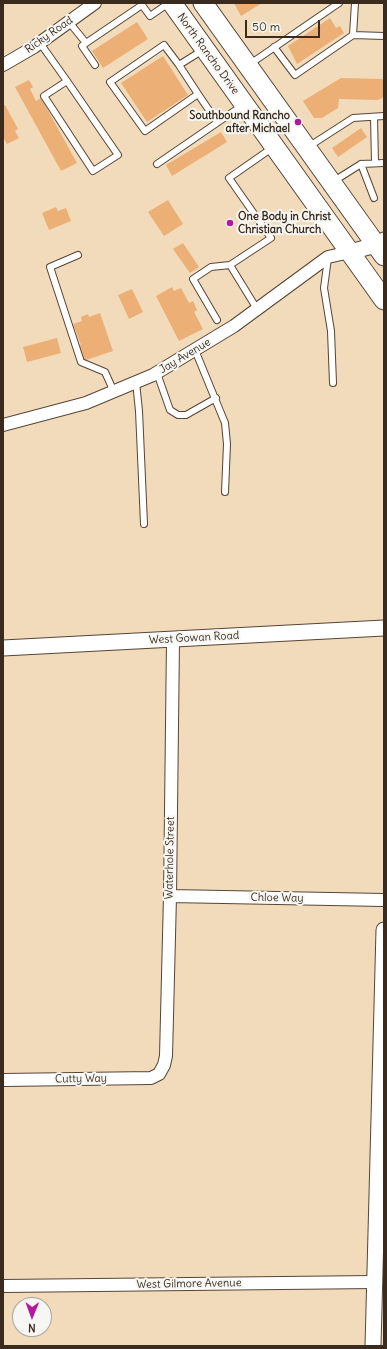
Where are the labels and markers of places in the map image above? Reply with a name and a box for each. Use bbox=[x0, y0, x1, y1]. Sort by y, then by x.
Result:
place label: Southbound Rancho after Michael bbox=[189, 109, 290, 135]
marker: Southbound Rancho after Michael bbox=[293, 117, 303, 127]
place label: One Body in Christ Christian Church bbox=[238, 210, 331, 236]
marker: One Body in Christ Christian Church bbox=[225, 218, 235, 228]

